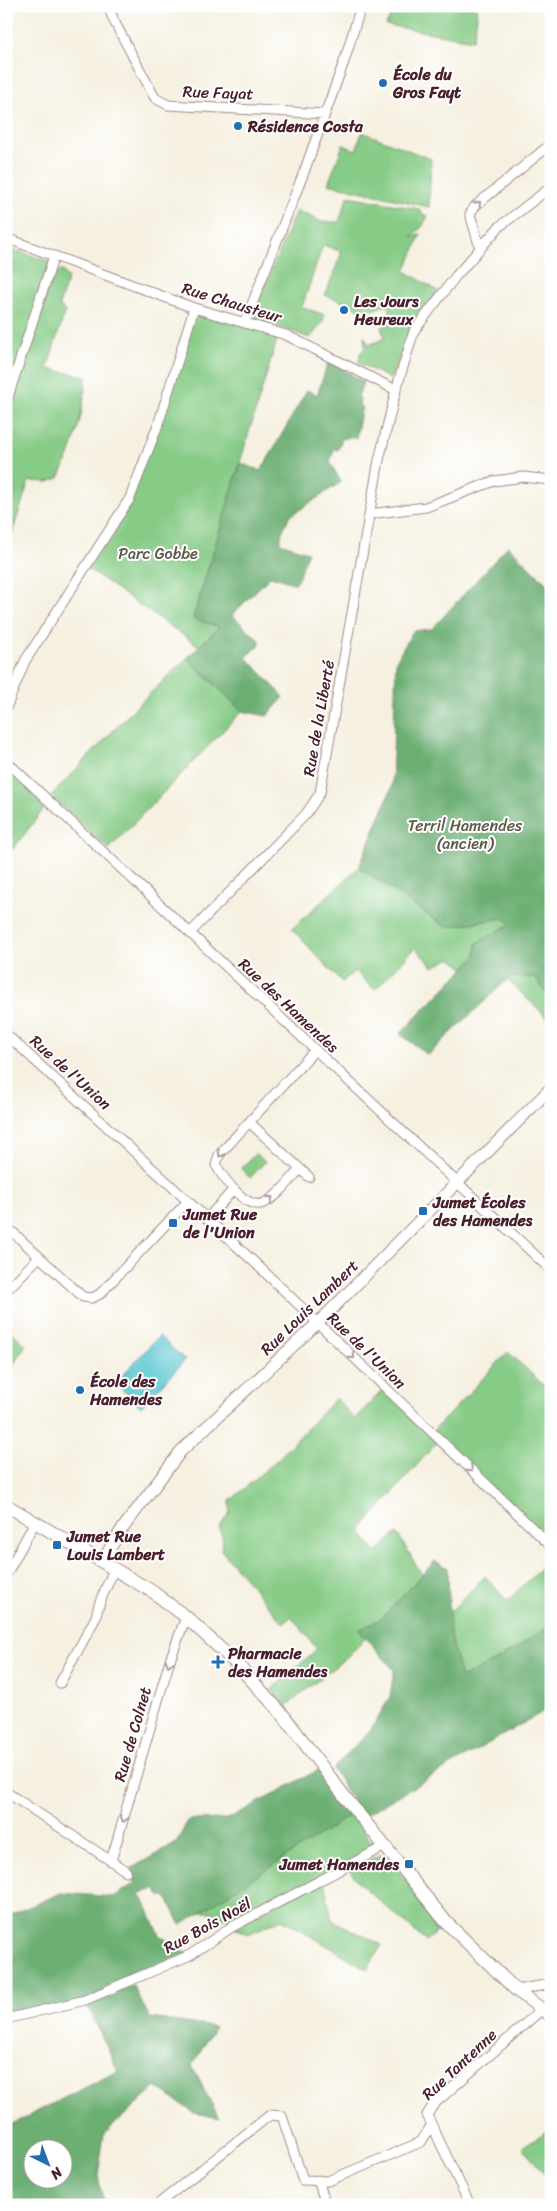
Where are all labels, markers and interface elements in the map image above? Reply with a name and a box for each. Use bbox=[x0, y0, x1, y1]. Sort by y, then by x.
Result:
place label: École du Gros Fayt bbox=[392, 60, 461, 107]
street label: Rue Fayat bbox=[182, 77, 254, 108]
marker: École du Gros Fayt bbox=[377, 77, 389, 89]
place label: Résidence Costa bbox=[247, 112, 364, 141]
marker: Résidence Costa bbox=[232, 120, 244, 132]
one-way arrow bbox=[473, 200, 482, 209]
street label: Rue Chausteur bbox=[178, 274, 287, 332]
place label: Les Jours Heureux bbox=[353, 287, 419, 334]
marker: Les Jours Heureux bbox=[338, 304, 350, 316]
park label: Parc Gobbe bbox=[118, 539, 198, 568]
street label: Rue de la Liberté bbox=[294, 658, 343, 779]
park label: Terril Hamendes (ancien) bbox=[408, 811, 523, 858]
street label: Rue des Hamendes bbox=[231, 951, 346, 1060]
street label: Rue de l'Union bbox=[23, 1027, 119, 1118]
one-way arrow bbox=[218, 1149, 228, 1158]
place label: Jumet Écoles des Hamendes bbox=[432, 1188, 533, 1235]
one-way arrow bbox=[264, 1196, 273, 1205]
place label: Jumet Rue de l'Union bbox=[182, 1200, 258, 1247]
marker: Jumet Écoles des Hamendes bbox=[417, 1205, 429, 1217]
marker: Jumet Rue de l'Union bbox=[167, 1217, 179, 1229]
street label: Rue Louis Lambert bbox=[253, 1252, 366, 1362]
street label: Rue de l'Union bbox=[320, 1305, 414, 1396]
one-way arrow bbox=[347, 1351, 356, 1360]
place label: École des Hamendes bbox=[89, 1367, 163, 1414]
marker: École des Hamendes bbox=[74, 1384, 86, 1396]
one-way arrow bbox=[464, 1463, 473, 1472]
place label: Jumet Rue Louis Lambert bbox=[66, 1522, 165, 1569]
marker: Jumet Rue Louis Lambert bbox=[51, 1539, 63, 1551]
place label: Pharmacie des Hamendes bbox=[228, 1639, 328, 1686]
marker: Pharmacie des Hamendes bbox=[212, 1656, 224, 1668]
one-way arrow bbox=[165, 1658, 175, 1667]
street label: Rue de Colnet bbox=[105, 1683, 160, 1785]
one-way arrow bbox=[119, 1814, 129, 1822]
place label: Jumet Hamendes bbox=[279, 1850, 399, 1879]
marker: Jumet Hamendes bbox=[403, 1858, 415, 1870]
street label: Rue Bois Noël bbox=[158, 1889, 257, 1962]
street label: Rue Tantenne bbox=[415, 2021, 504, 2107]
north arrow bbox=[22, 2138, 72, 2188]
text: N bbox=[44, 2160, 69, 2186]

